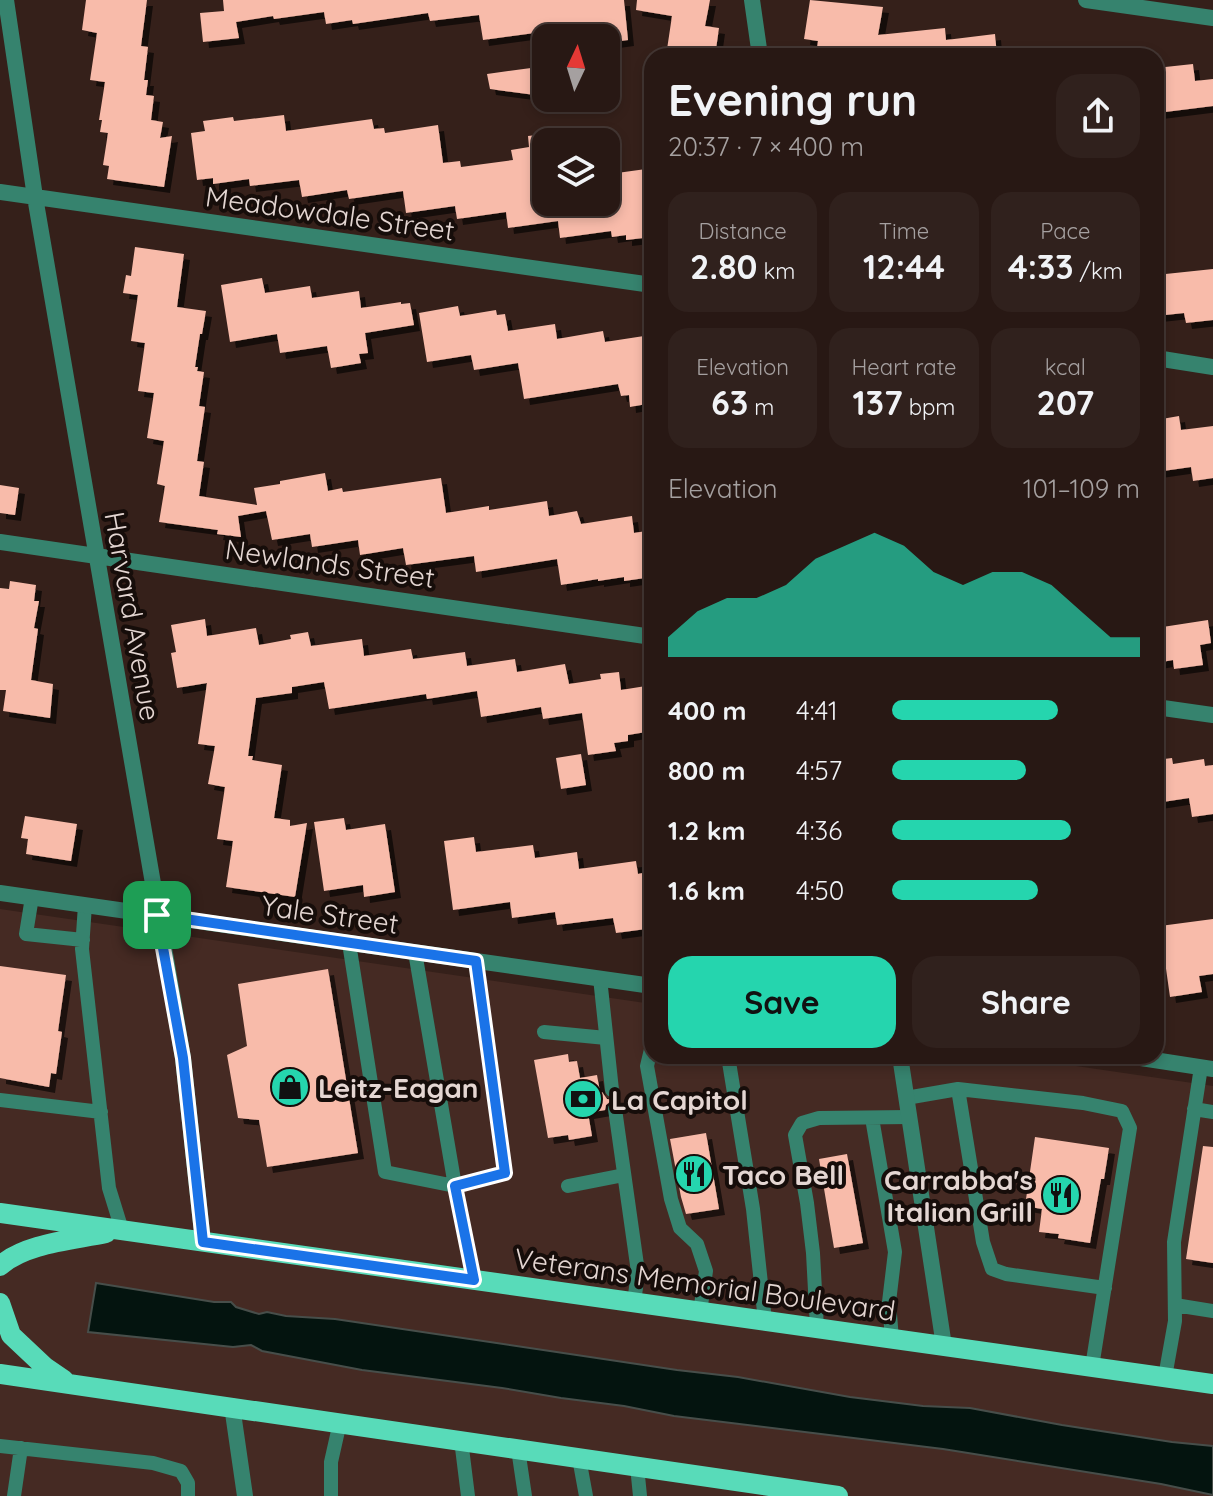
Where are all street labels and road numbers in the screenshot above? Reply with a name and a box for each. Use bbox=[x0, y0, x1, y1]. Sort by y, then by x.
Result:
street label: Meadowdale Street bbox=[203, 178, 457, 248]
street label: Harvard Avenue bbox=[97, 509, 169, 723]
street label: Newlands Street bbox=[223, 531, 437, 595]
street label: Yale Street bbox=[259, 887, 401, 941]
street label: Veterans Memorial Boulevard bbox=[512, 1240, 898, 1328]

